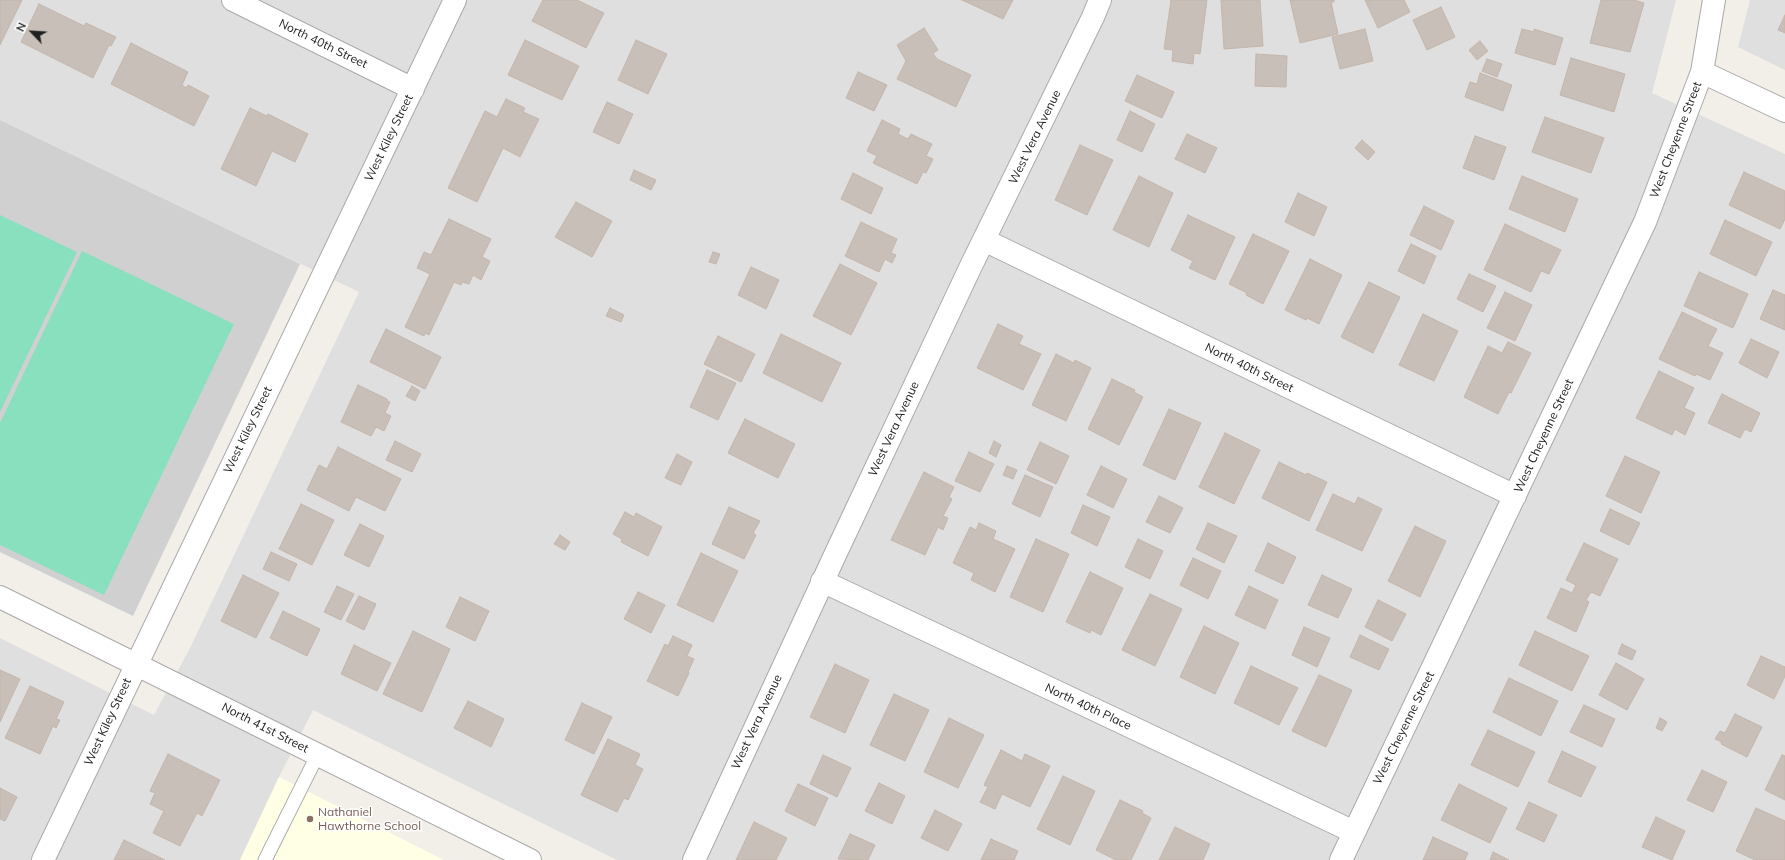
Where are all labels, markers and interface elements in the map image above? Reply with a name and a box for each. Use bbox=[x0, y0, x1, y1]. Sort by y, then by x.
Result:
north arrow bbox=[12, 12, 52, 52]
street label: North 40th Street bbox=[276, 16, 370, 72]
text: N bbox=[13, 20, 29, 34]
street label: West Cheyenne Street bbox=[1647, 80, 1705, 200]
street label: West Vera Avenue bbox=[1006, 88, 1064, 186]
street label: West Kiley Street bbox=[362, 92, 416, 184]
street label: North 40th Street bbox=[1202, 340, 1296, 396]
street label: West Cheyenne Street bbox=[1511, 377, 1577, 495]
street label: West Vera Avenue bbox=[866, 379, 922, 479]
street label: West Kiley Street bbox=[221, 384, 275, 476]
street label: West Cheyenne Street bbox=[1370, 669, 1438, 787]
street label: West Vera Avenue bbox=[729, 672, 785, 772]
street label: West Kiley Street bbox=[81, 676, 135, 768]
street label: North 40th Place bbox=[1042, 681, 1134, 733]
street label: North 41st Street bbox=[219, 700, 311, 756]
place label: Nathaniel Hawthorne School bbox=[318, 805, 421, 833]
marker: Nathaniel Hawthorne School bbox=[305, 814, 315, 824]

